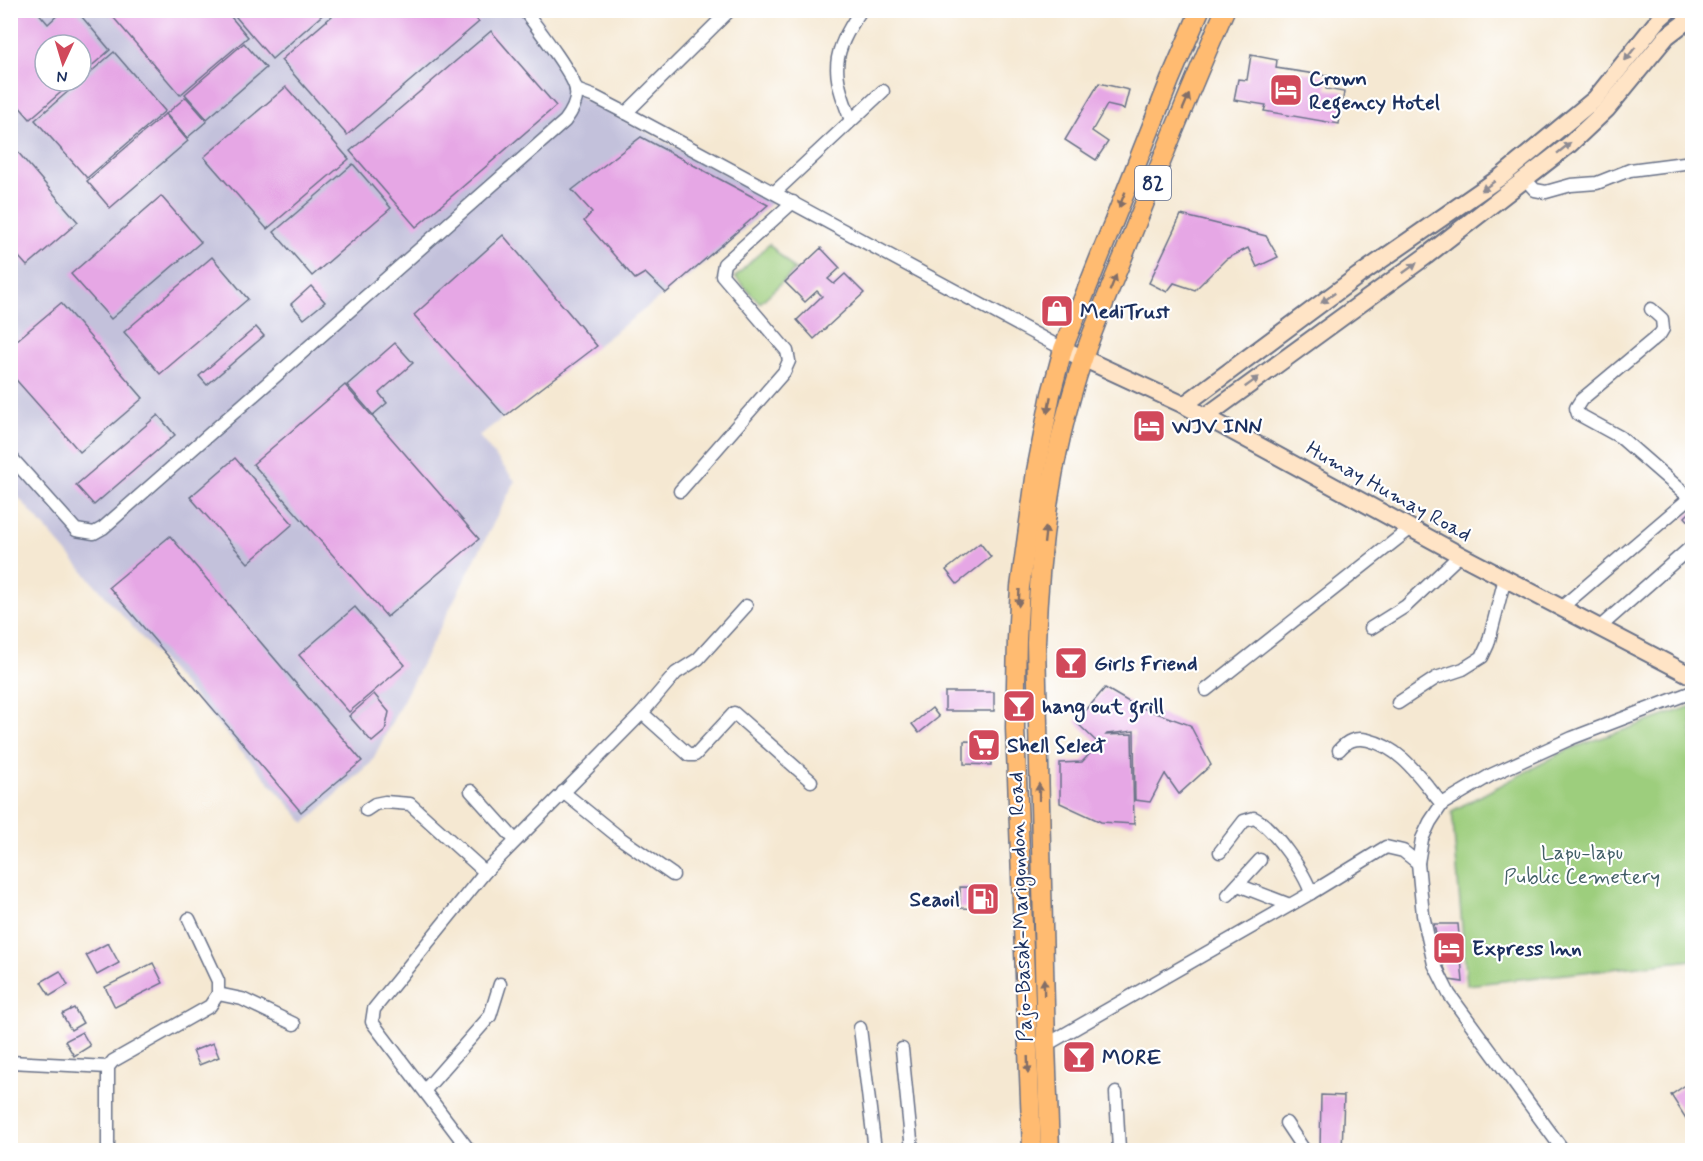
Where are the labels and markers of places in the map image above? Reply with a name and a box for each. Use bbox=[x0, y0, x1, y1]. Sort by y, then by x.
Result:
place label: Crown Regency Hotel bbox=[1309, 65, 1440, 119]
hotel icon: Crown Regency Hotel bbox=[1268, 72, 1304, 108]
shop icon: MediTrust bbox=[1039, 293, 1075, 329]
place label: MediTrust bbox=[1080, 298, 1170, 326]
hotel icon: WJV INN bbox=[1131, 408, 1167, 444]
place label: WJV INN bbox=[1171, 413, 1263, 441]
bar icon: Girls Friend bbox=[1053, 645, 1089, 681]
place label: Girls Friend bbox=[1094, 650, 1197, 678]
bar icon: hang out grill bbox=[1001, 688, 1037, 724]
place label: hang out grill bbox=[1042, 693, 1164, 723]
supermarket icon: Shell Select bbox=[966, 727, 1002, 763]
place label: Shell Select bbox=[1007, 732, 1106, 760]
fuel station icon: Seaoil bbox=[965, 881, 1001, 917]
place label: Seaoil bbox=[909, 886, 960, 914]
hotel icon: Express Inn bbox=[1431, 930, 1467, 966]
place label: Express Inn bbox=[1472, 935, 1582, 963]
bar icon: MORE bbox=[1061, 1039, 1097, 1075]
place label: MORE bbox=[1102, 1044, 1161, 1072]

